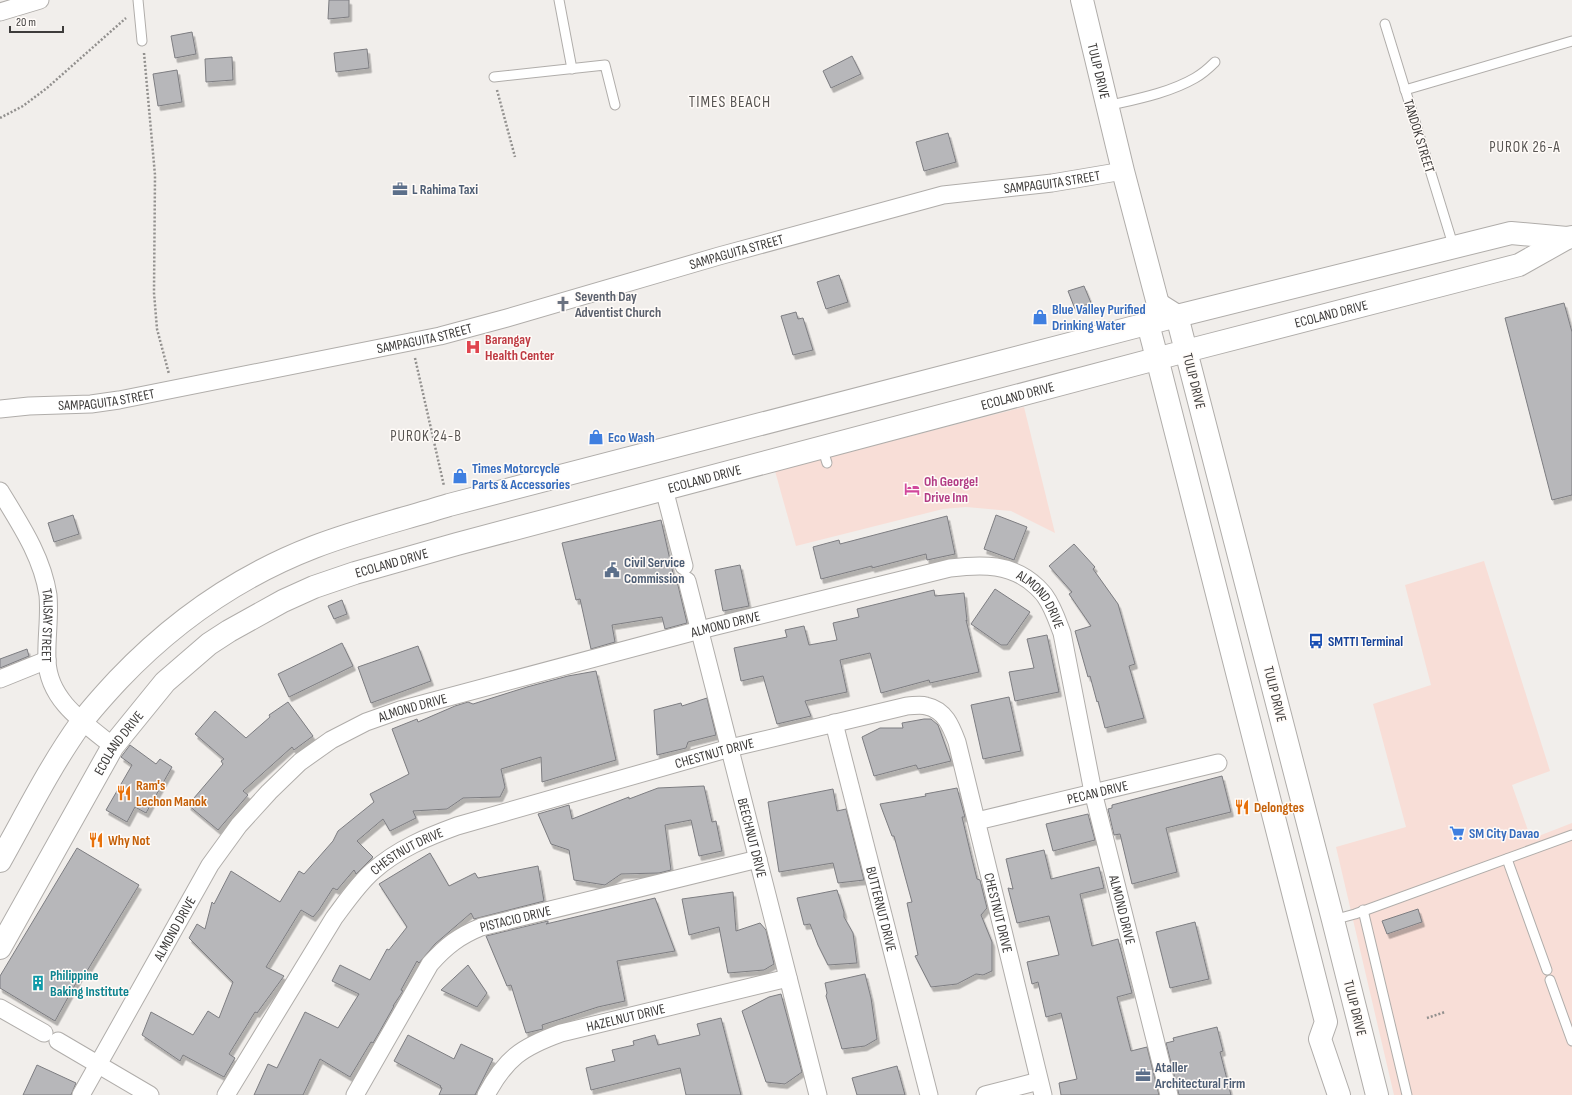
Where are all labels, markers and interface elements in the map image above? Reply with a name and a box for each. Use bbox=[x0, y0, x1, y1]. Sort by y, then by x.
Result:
scale bar bbox=[10, 8, 63, 34]
text: 20 m bbox=[16, 15, 36, 30]
street label: TULIP DRIVE bbox=[1084, 41, 1114, 101]
district label: TIMES BEACH bbox=[689, 93, 771, 112]
street label: TANDOK STREET bbox=[1400, 97, 1438, 175]
district label: PUROK 26-A bbox=[1489, 138, 1561, 157]
street label: SAMPAGUITA STREET bbox=[1003, 166, 1102, 197]
office icon: L Rahima Taxi bbox=[391, 180, 409, 198]
place label: L Rahima Taxi bbox=[412, 181, 478, 198]
street label: SAMPAGUITA STREET bbox=[687, 230, 786, 273]
place label: Seventh Day Adventist Church bbox=[574, 288, 661, 321]
church icon: Seventh Day Adventist Church bbox=[554, 295, 572, 313]
street label: ECOLAND DRIVE bbox=[1293, 296, 1370, 331]
place label: Blue Valley Purified Drinking Water bbox=[1052, 301, 1146, 334]
shop icon: Blue Valley Purified Drinking Water bbox=[1031, 308, 1049, 326]
street label: SAMPAGUITA STREET bbox=[375, 319, 474, 357]
place label: Barangay Health Center bbox=[485, 331, 555, 364]
hospital icon: Barangay Health Center bbox=[464, 338, 482, 356]
street label: TULIP DRIVE bbox=[1179, 351, 1209, 411]
street label: ECOLAND DRIVE bbox=[979, 378, 1056, 413]
street label: SAMPAGUITA STREET bbox=[58, 385, 156, 414]
district label: PUROK 24-B bbox=[390, 427, 462, 446]
shop icon: Eco Wash bbox=[587, 428, 605, 446]
place label: Eco Wash bbox=[608, 429, 655, 446]
place label: Times Motorcycle Parts & Accessories bbox=[472, 460, 570, 493]
street label: ECOLAND DRIVE bbox=[666, 461, 743, 496]
shop icon: Times Motorcycle Parts & Accessories bbox=[451, 467, 469, 485]
place label: Oh George! Drive Inn bbox=[924, 473, 978, 506]
hotel icon: Oh George! Drive Inn bbox=[903, 480, 921, 498]
street label: ECOLAND DRIVE bbox=[353, 544, 430, 581]
place label: Civil Service Commission bbox=[624, 554, 685, 587]
public building icon: Civil Service Commission bbox=[603, 561, 621, 579]
street label: ALMOND DRIVE bbox=[1013, 566, 1068, 631]
street label: TALISAY STREET bbox=[38, 587, 57, 663]
street label: ALMOND DRIVE bbox=[688, 607, 762, 641]
bus stop icon: SMTTI Terminal bbox=[1307, 632, 1325, 650]
place label: SMTTI Terminal bbox=[1328, 633, 1403, 650]
street label: TULIP DRIVE bbox=[1260, 664, 1290, 724]
street label: ALMOND DRIVE bbox=[375, 689, 449, 726]
street label: ECOLAND DRIVE bbox=[90, 707, 147, 778]
street label: CHESTNUT DRIVE bbox=[673, 734, 756, 772]
street label: PECAN DRIVE bbox=[1065, 776, 1130, 808]
place label: Ram's Lechon Manok bbox=[136, 777, 207, 810]
restaurant icon: Ram's Lechon Manok bbox=[115, 784, 133, 802]
street label: BEECHNUT DRIVE bbox=[734, 796, 771, 880]
restaurant icon: Delongtes bbox=[1233, 798, 1251, 816]
place label: Delongtes bbox=[1254, 799, 1304, 816]
street label: CHESTNUT DRIVE bbox=[366, 824, 446, 878]
supermarket icon: SM City Davao bbox=[1448, 824, 1466, 842]
place label: SM City Davao bbox=[1469, 825, 1539, 842]
restaurant icon: Why Not bbox=[87, 831, 105, 849]
place label: Why Not bbox=[108, 832, 151, 849]
street label: BUTTERNUT DRIVE bbox=[862, 865, 901, 954]
street label: CHESTNUT DRIVE bbox=[981, 871, 1017, 955]
street label: ALMOND DRIVE bbox=[1105, 872, 1139, 946]
street label: ALMOND DRIVE bbox=[149, 893, 199, 964]
street label: PISTACIO DRIVE bbox=[478, 902, 553, 935]
place label: Philippine Baking Institute bbox=[50, 967, 129, 1000]
building icon: Philippine Baking Institute bbox=[29, 974, 47, 992]
street label: TULIP DRIVE bbox=[1340, 978, 1370, 1038]
street label: HAZELNUT DRIVE bbox=[585, 1000, 667, 1035]
place label: Ataller Architectural Firm bbox=[1154, 1059, 1245, 1092]
office icon: Ataller Architectural Firm bbox=[1134, 1066, 1152, 1084]

